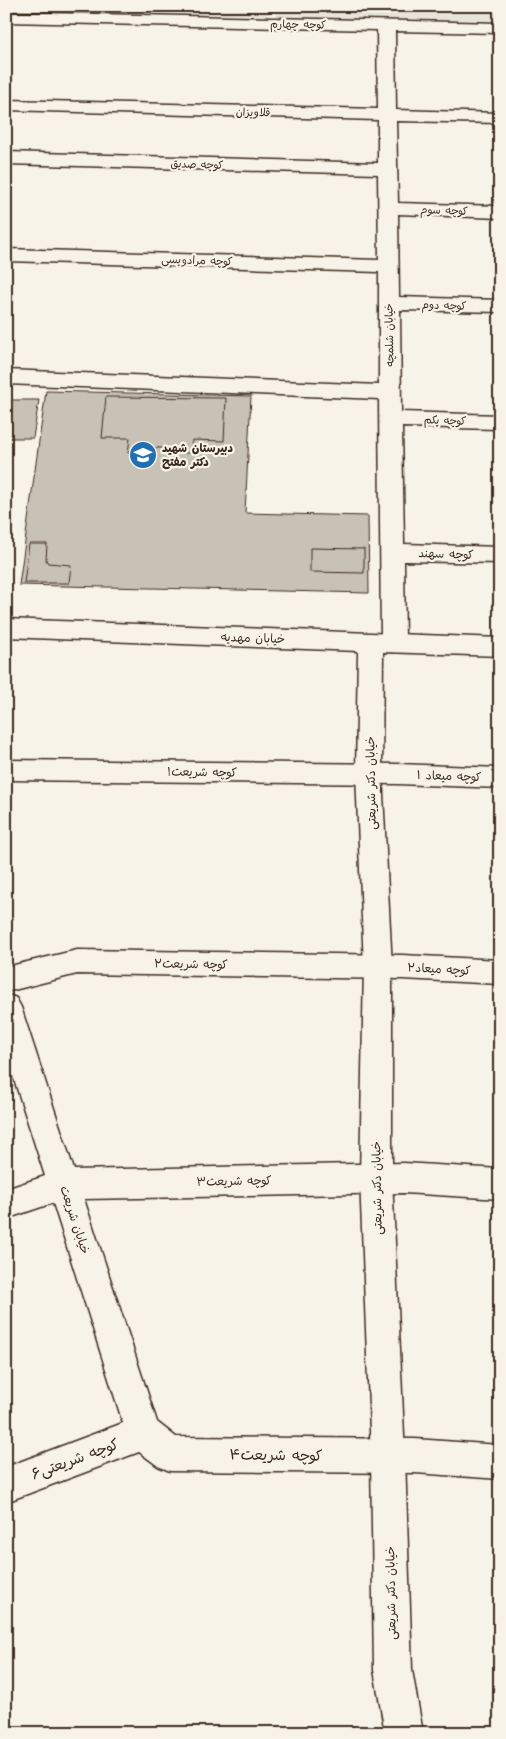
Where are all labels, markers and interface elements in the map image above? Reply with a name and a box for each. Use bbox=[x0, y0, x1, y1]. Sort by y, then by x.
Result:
street label: کوچه چهارم bbox=[270, 16, 326, 34]
street label: قلاویزان bbox=[236, 104, 270, 122]
street label: کوچه صدیق bbox=[170, 155, 224, 175]
street label: کوچه سوم bbox=[420, 201, 468, 221]
street label: کوچه مرادویسی bbox=[161, 251, 233, 271]
street label: کوچه دوم bbox=[421, 296, 467, 316]
street label: خیابان شلمچه bbox=[380, 303, 400, 367]
street label: کوچه یکم bbox=[423, 411, 467, 431]
place label: دبیرستان شهید دکتر مفتح bbox=[162, 439, 234, 472]
school or university icon: دبیرستان شهید دکتر مفتح bbox=[128, 440, 158, 470]
street label: کوچه سهند bbox=[418, 544, 474, 565]
street label: خیابان مهدیه bbox=[220, 628, 285, 649]
street label: خیابان دکتر شریعتی bbox=[361, 736, 382, 830]
street label: کوچه شریعت۱ bbox=[167, 762, 237, 783]
street label: کوچه میعاد ۱ bbox=[416, 766, 482, 787]
street label: کوچه شریعت۲ bbox=[154, 954, 228, 975]
street label: کوچه میعاد۲ bbox=[407, 958, 471, 981]
street label: خیابان دکتر شریعتی bbox=[367, 1141, 388, 1235]
street label: کوچه شریعت۳ bbox=[196, 1171, 272, 1192]
street label: خیابان شریعت bbox=[55, 1184, 94, 1257]
street label: کوچه شریعتی۶ bbox=[28, 1433, 123, 1487]
street label: کوچه شریعت۴ bbox=[229, 1443, 323, 1469]
street label: خیابان دکتر شریعتی bbox=[381, 1546, 402, 1640]

